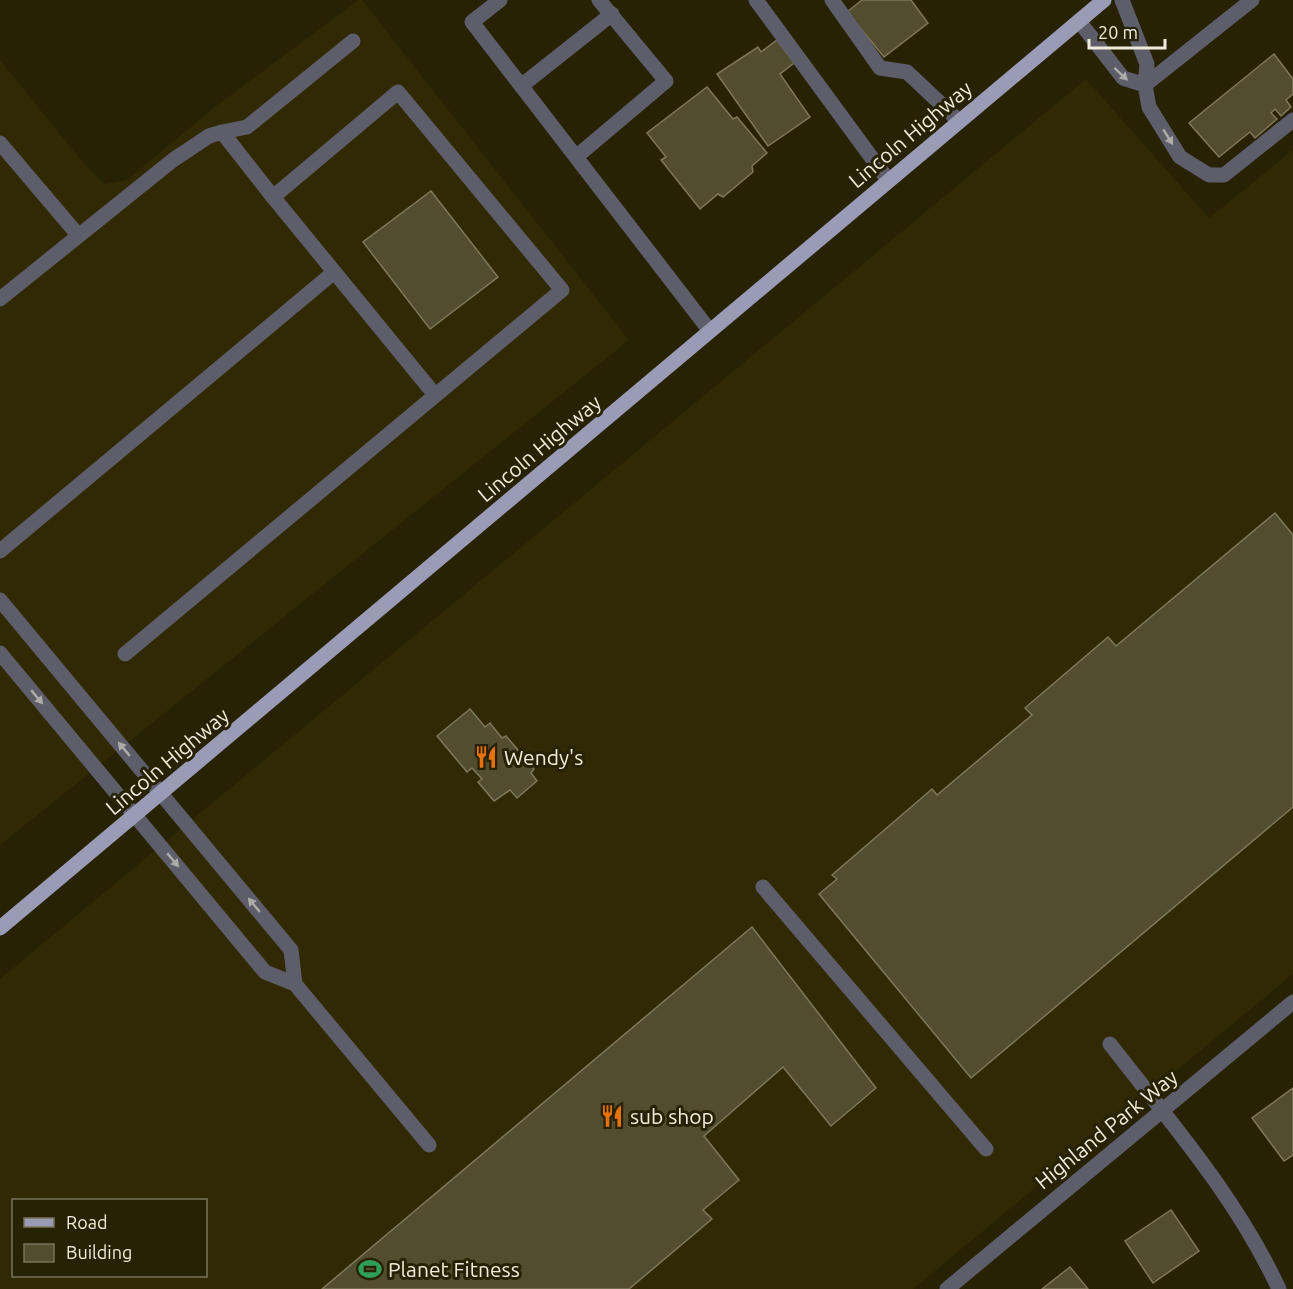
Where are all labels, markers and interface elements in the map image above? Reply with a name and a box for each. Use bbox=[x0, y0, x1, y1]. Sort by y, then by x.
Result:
scale bar bbox=[1089, 12, 1166, 50]
text: 20 m bbox=[1098, 22, 1138, 42]
one-way arrow bbox=[1114, 67, 1129, 81]
street label: Lincoln Highway bbox=[844, 76, 976, 192]
one-way arrow bbox=[1162, 129, 1173, 145]
street label: Lincoln Highway bbox=[473, 390, 605, 506]
one-way arrow bbox=[31, 690, 43, 705]
street label: Lincoln Highway bbox=[101, 703, 233, 819]
one-way arrow bbox=[117, 741, 130, 757]
restaurant icon: Wendy's bbox=[473, 744, 499, 770]
place label: Wendy's bbox=[504, 745, 583, 769]
one-way arrow bbox=[166, 853, 178, 868]
one-way arrow bbox=[248, 898, 261, 913]
street label: Highland Park Way bbox=[1030, 1064, 1182, 1194]
restaurant icon: sub shop bbox=[599, 1103, 625, 1129]
place label: sub shop bbox=[630, 1104, 714, 1128]
legend bbox=[12, 1199, 207, 1277]
text: Road bbox=[66, 1212, 108, 1232]
text: Building bbox=[66, 1242, 132, 1262]
sports icon: Planet Fitness bbox=[357, 1256, 383, 1282]
place label: Planet Fitness bbox=[388, 1257, 520, 1281]

